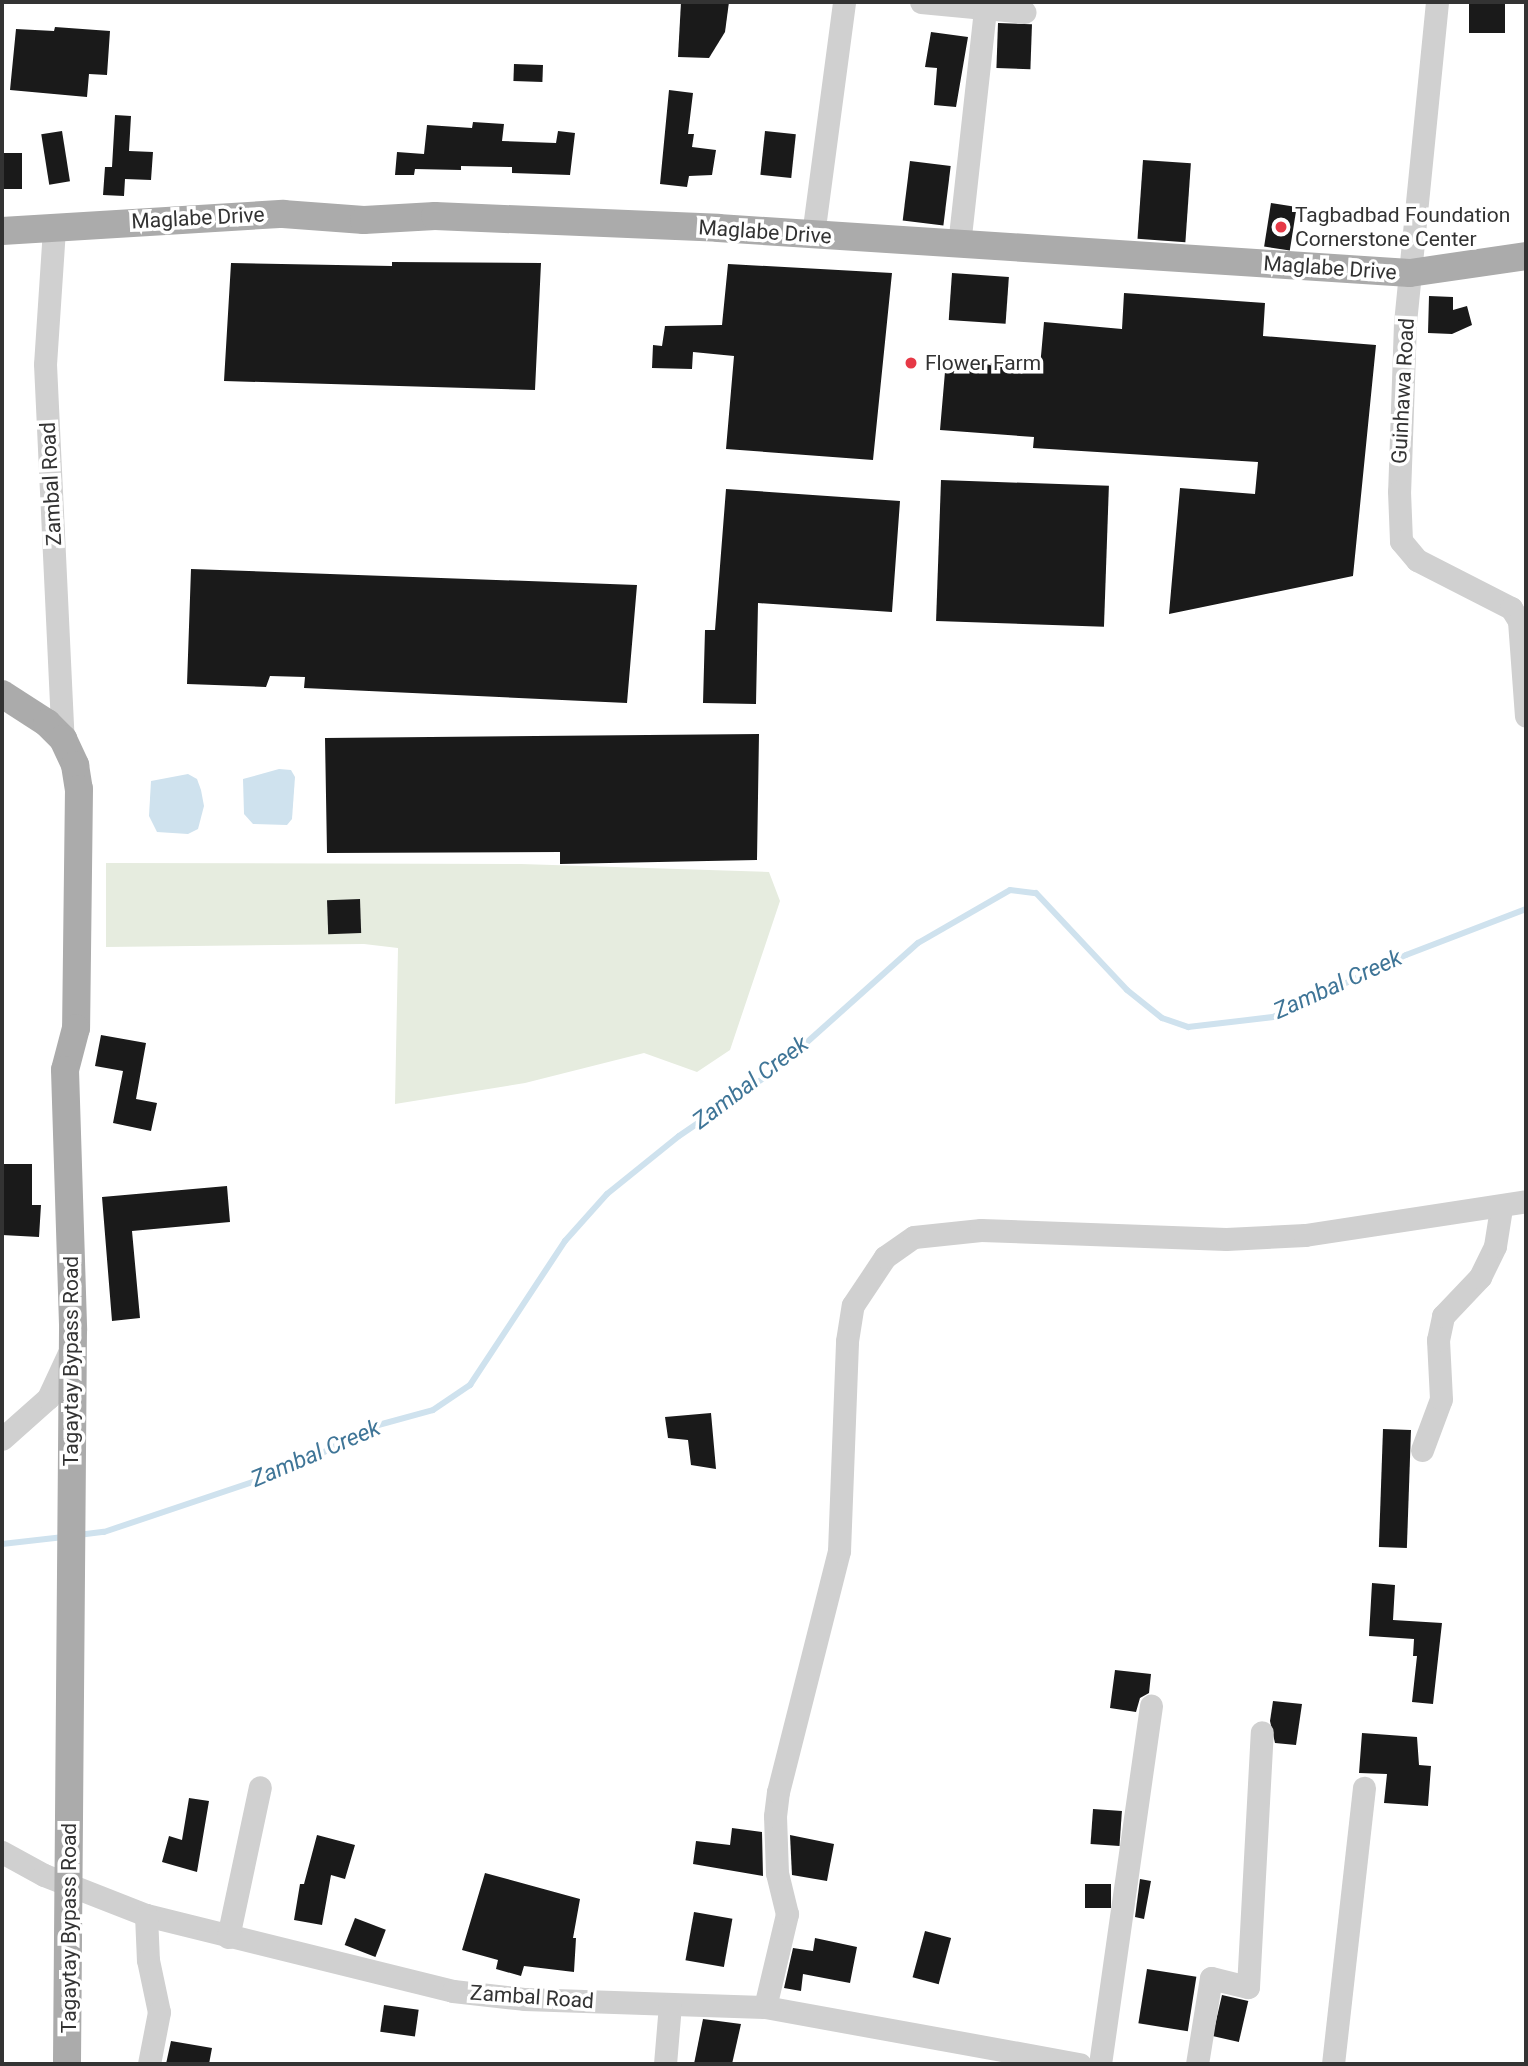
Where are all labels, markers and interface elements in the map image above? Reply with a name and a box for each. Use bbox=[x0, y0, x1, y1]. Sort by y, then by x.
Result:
street label: Maglabe Drive bbox=[131, 202, 265, 234]
place label: Tagbadbad Foundation Cornerstone Center bbox=[1295, 202, 1510, 252]
street label: Maglabe Drive bbox=[698, 215, 832, 249]
marker: Tagbadbad Foundation Cornerstone Center bbox=[1273, 219, 1289, 235]
street label: Maglabe Drive bbox=[1263, 251, 1397, 285]
street label: Guinhawa Road bbox=[1387, 317, 1419, 465]
place label: Flower Farm bbox=[925, 350, 1041, 376]
marker: Flower Farm bbox=[903, 355, 919, 371]
street label: Zambal Road bbox=[35, 421, 67, 547]
water label: Zambal Creek bbox=[1270, 944, 1406, 1026]
water label: Zambal Creek bbox=[688, 1031, 814, 1135]
street label: Tagaytay Bypass Road bbox=[58, 1256, 84, 1466]
water label: Zambal Creek bbox=[247, 1414, 385, 1494]
street label: Tagaytay Bypass Road bbox=[56, 1823, 82, 2033]
street label: Zambal Road bbox=[469, 1980, 595, 2014]

